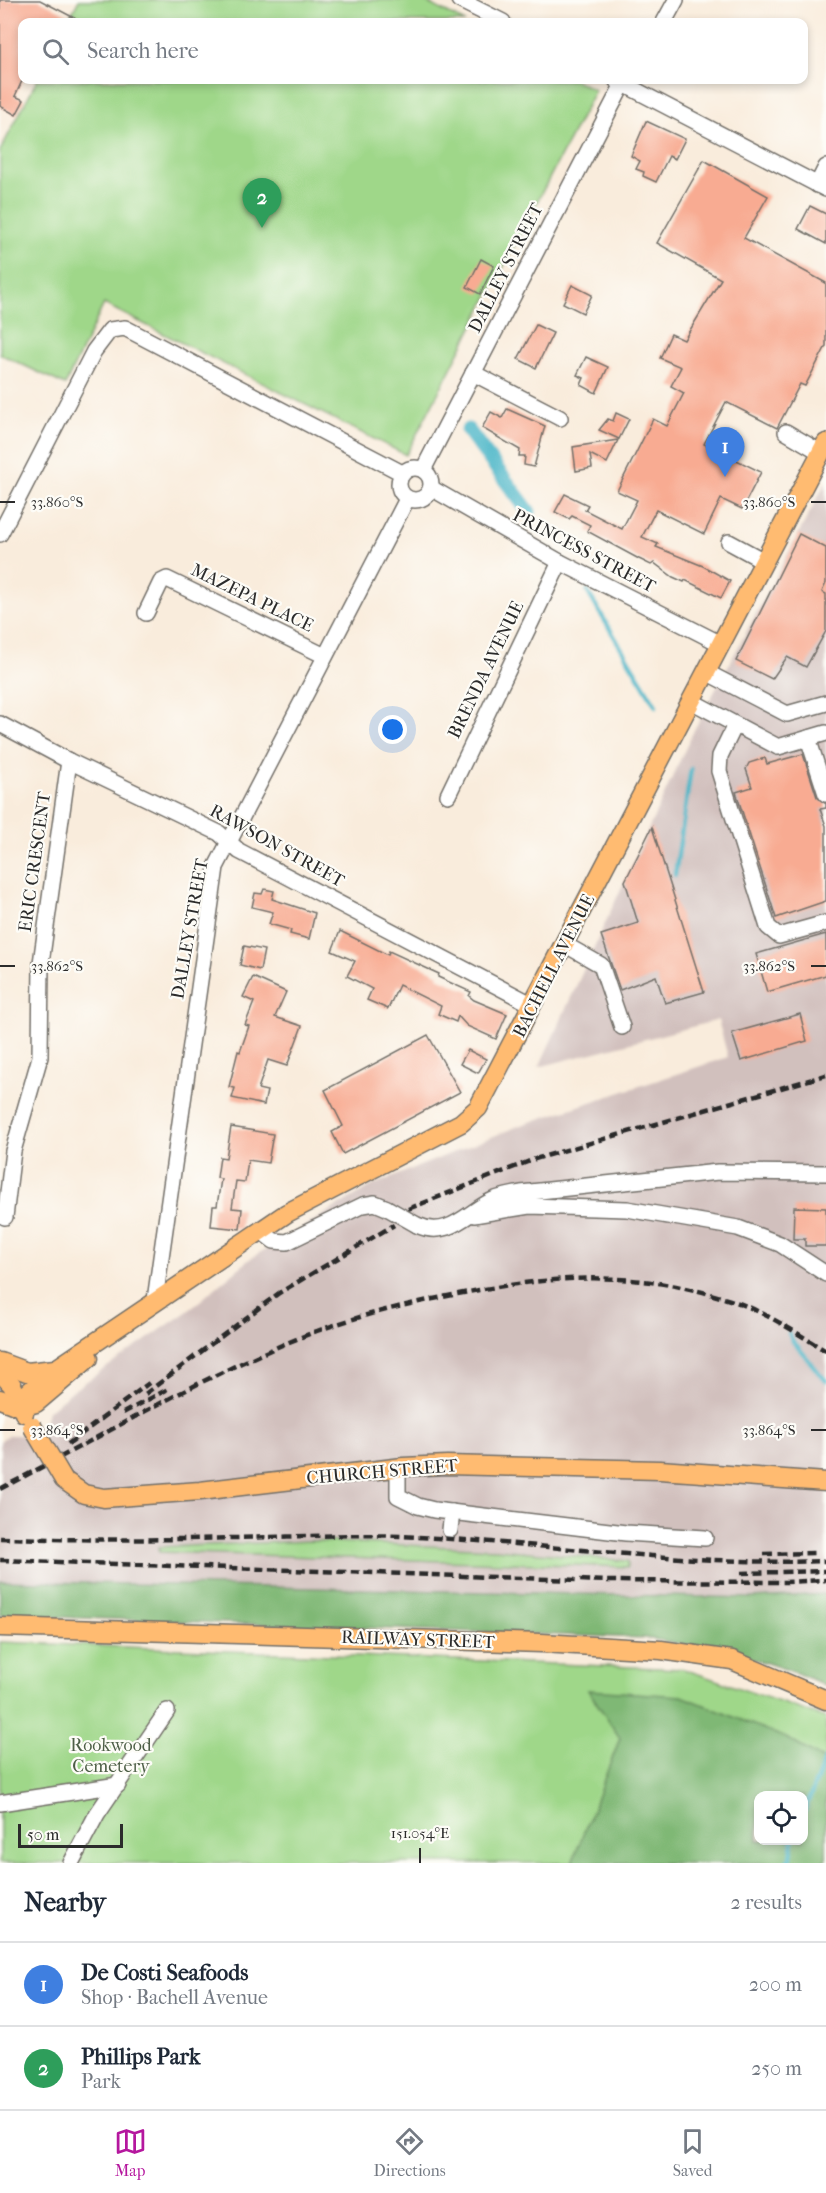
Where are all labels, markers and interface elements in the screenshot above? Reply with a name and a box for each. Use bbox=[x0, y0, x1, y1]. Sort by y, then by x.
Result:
search box bbox=[18, 18, 808, 84]
icon: search bbox=[39, 35, 72, 68]
text: Search here bbox=[87, 38, 199, 64]
pin: 2 bbox=[242, 178, 282, 228]
street label: DALLEY STREET bbox=[464, 199, 548, 336]
pin: 1 bbox=[706, 428, 744, 477]
text: 33.860°S bbox=[31, 493, 83, 511]
text: 33.860°S bbox=[743, 493, 795, 511]
street label: PRINCESS STREET bbox=[509, 505, 660, 598]
street label: MAZEPA PLACE bbox=[187, 559, 317, 637]
street label: BRENDA AVENUE bbox=[444, 598, 528, 742]
your location bbox=[378, 715, 407, 744]
street label: ERIC CRESCENT bbox=[15, 790, 55, 933]
street label: RAWSON STREET bbox=[206, 800, 349, 892]
street label: DALLEY STREET bbox=[167, 856, 213, 1001]
street label: BACHELL AVENUE bbox=[509, 891, 599, 1041]
text: 33.862°S bbox=[31, 957, 83, 975]
text: 33.862°S bbox=[743, 957, 795, 975]
text: 33.864°S bbox=[31, 1421, 84, 1439]
text: 33.864°S bbox=[743, 1421, 796, 1439]
street label: CHURCH STREET bbox=[306, 1455, 459, 1489]
street label: RAILWAY STREET bbox=[341, 1627, 496, 1653]
park label: Rookwood Cemetery bbox=[70, 1735, 152, 1777]
map controls bbox=[754, 1791, 808, 1845]
button: locate bbox=[754, 1791, 808, 1845]
scale bar bbox=[18, 1821, 123, 1848]
text: 151.054°E bbox=[391, 1824, 449, 1842]
text: 50 m bbox=[27, 1825, 59, 1844]
text: Nearby bbox=[24, 1887, 106, 1918]
text: 2 results bbox=[731, 1891, 802, 1914]
text: De Costi Seafoods bbox=[81, 1960, 248, 1986]
text: 1 bbox=[40, 1973, 47, 1996]
text: 200 m bbox=[749, 1973, 802, 1996]
text: Shop · Bachell Avenue bbox=[81, 1986, 268, 2009]
text: Phillips Park bbox=[81, 2044, 200, 2070]
text: 2 bbox=[38, 2057, 49, 2080]
text: 250 m bbox=[751, 2057, 802, 2080]
text: Park bbox=[81, 2070, 121, 2093]
tab: Map bbox=[114, 2125, 147, 2180]
tab: Directions bbox=[374, 2125, 446, 2180]
tab: Saved bbox=[673, 2125, 712, 2180]

